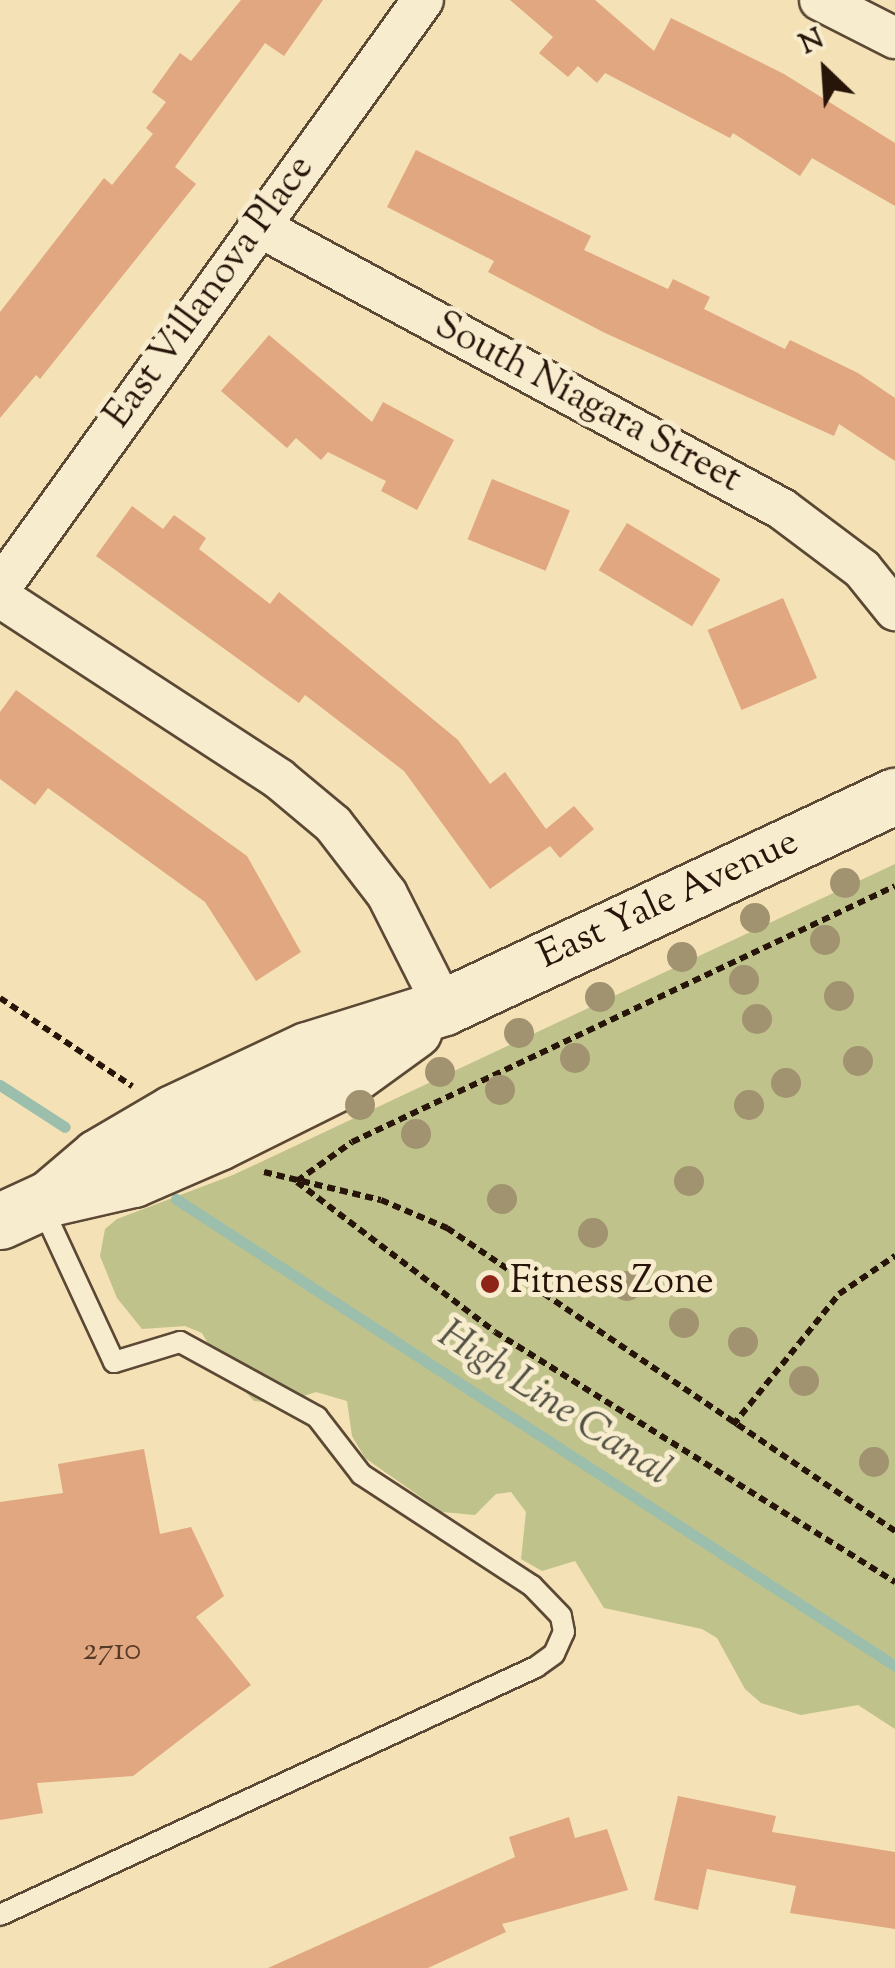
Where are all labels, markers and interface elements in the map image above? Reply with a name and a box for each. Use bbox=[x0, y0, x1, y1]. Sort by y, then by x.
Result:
north arrow bbox=[775, 20, 875, 120]
text: N bbox=[794, 20, 831, 66]
street label: East Villanova Place bbox=[97, 148, 325, 438]
street label: South Niagara Street bbox=[426, 304, 748, 504]
street label: East Yale Avenue bbox=[532, 821, 806, 981]
place label: Fitness Zone bbox=[510, 1261, 714, 1307]
marker: Fitness Zone bbox=[479, 1273, 501, 1295]
water label: High Line Canal bbox=[428, 1312, 678, 1498]
house number: 2710 bbox=[83, 1632, 141, 1670]

